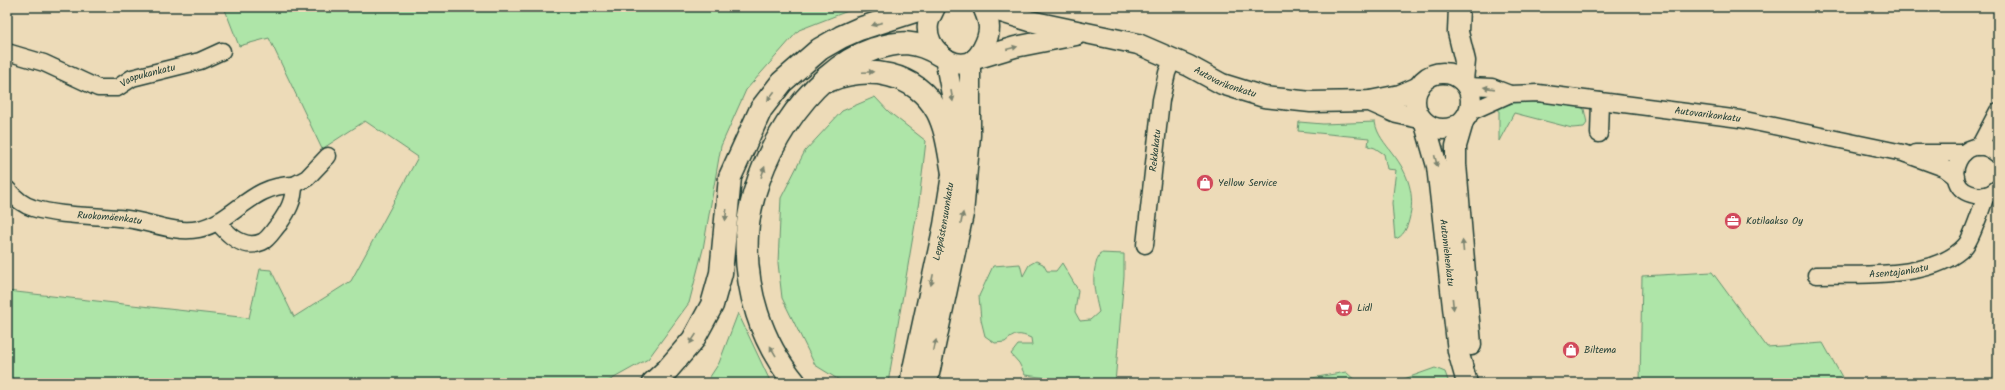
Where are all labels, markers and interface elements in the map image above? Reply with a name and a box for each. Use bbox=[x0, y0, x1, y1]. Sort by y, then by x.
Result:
one-way arrow bbox=[870, 21, 882, 27]
one-way arrow bbox=[1006, 45, 1018, 51]
street label: Vaapukankatu bbox=[117, 59, 177, 92]
street label: Autovarikonkatu bbox=[1191, 62, 1259, 102]
one-way arrow bbox=[862, 69, 874, 76]
one-way arrow bbox=[1483, 85, 1495, 91]
one-way arrow bbox=[767, 90, 775, 101]
one-way arrow bbox=[950, 90, 956, 102]
street label: Autovarikonkatu bbox=[1674, 103, 1742, 127]
street label: Rekkakatu bbox=[1145, 128, 1166, 173]
one-way arrow bbox=[1433, 155, 1439, 167]
one-way arrow bbox=[760, 165, 766, 177]
shop icon: Yellow Service bbox=[1195, 173, 1215, 193]
place label: Yellow Service bbox=[1218, 175, 1278, 191]
street label: Leppästensuonkatu bbox=[929, 181, 959, 262]
street label: Ruokomäenkatu bbox=[77, 207, 144, 230]
one-way arrow bbox=[723, 209, 729, 221]
office icon: Kotilaakso Oy bbox=[1723, 211, 1743, 231]
one-way arrow bbox=[959, 212, 965, 224]
place label: Kotilaakso Oy bbox=[1746, 213, 1803, 229]
street label: Automiehenkatu bbox=[1435, 218, 1459, 287]
one-way arrow bbox=[1459, 240, 1466, 252]
street label: Asentajankatu bbox=[1869, 259, 1931, 283]
one-way arrow bbox=[929, 273, 935, 286]
supermarket icon: Lidl bbox=[1334, 298, 1354, 318]
one-way arrow bbox=[1450, 298, 1456, 310]
place label: Lidl bbox=[1357, 300, 1373, 316]
one-way arrow bbox=[689, 334, 697, 344]
one-way arrow bbox=[933, 339, 939, 351]
shop icon: Biltema bbox=[1561, 340, 1581, 360]
place label: Biltema bbox=[1584, 342, 1617, 358]
one-way arrow bbox=[769, 345, 776, 357]

